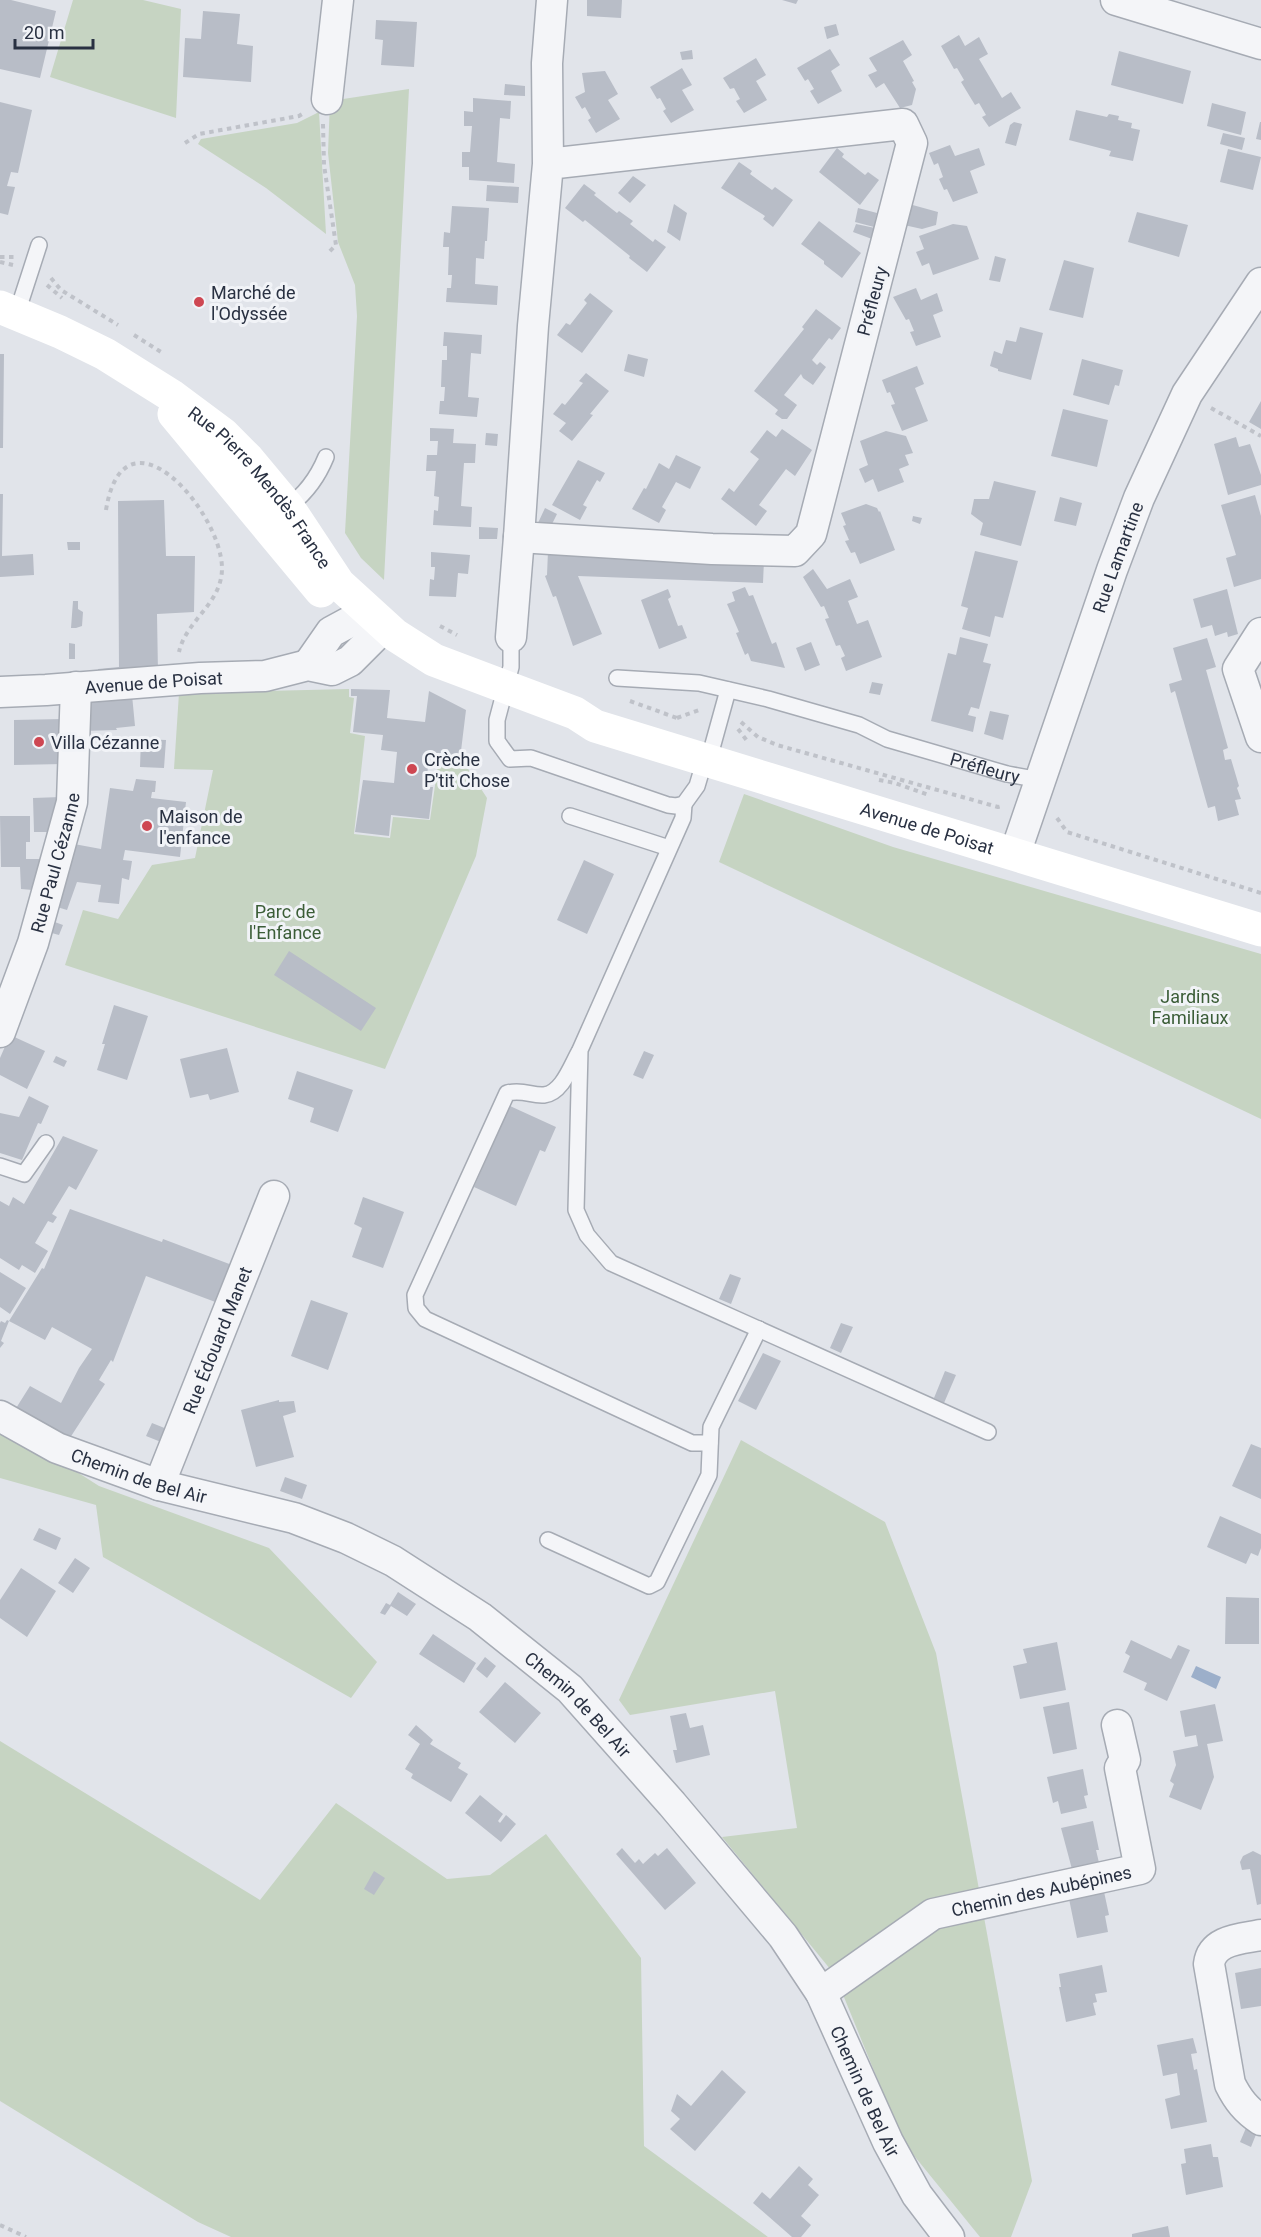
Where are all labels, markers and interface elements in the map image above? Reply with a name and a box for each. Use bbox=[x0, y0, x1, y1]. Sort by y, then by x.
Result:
scale bar bbox=[15, 12, 93, 50]
text: 20 m bbox=[24, 22, 64, 43]
street label: Préfleury bbox=[853, 263, 891, 338]
place label: Marché de l'Odyssée bbox=[211, 282, 295, 324]
marker: Marché de l'Odyssée bbox=[192, 295, 206, 309]
street label: Rue Pierre Mendès France bbox=[184, 401, 336, 572]
street label: Rue Lamartine bbox=[1088, 499, 1147, 615]
street label: Avenue de Poisat bbox=[84, 667, 223, 697]
place label: Villa Cézanne bbox=[51, 732, 159, 753]
marker: Villa Cézanne bbox=[32, 735, 46, 749]
street label: Préfleury bbox=[948, 748, 1022, 787]
place label: Crèche P'tit Chose bbox=[424, 749, 510, 791]
marker: Crèche P'tit Chose bbox=[405, 762, 419, 776]
street label: Rue Paul Cézanne bbox=[26, 793, 83, 935]
street label: Avenue de Poisat bbox=[858, 797, 997, 858]
place label: Maison de l'enfance bbox=[159, 806, 243, 848]
marker: Maison de l'enfance bbox=[140, 819, 154, 833]
park label: Parc de l'Enfance bbox=[249, 901, 321, 943]
park label: Jardins Familiaux bbox=[1151, 986, 1229, 1028]
street label: Rue Édouard Manet bbox=[178, 1263, 255, 1417]
street label: Chemin de Bel Air bbox=[68, 1443, 209, 1507]
street label: Chemin de Bel Air bbox=[521, 1647, 636, 1761]
street label: Chemin des Aubépines bbox=[949, 1861, 1133, 1920]
street label: Chemin de Bel Air bbox=[827, 2022, 905, 2160]

